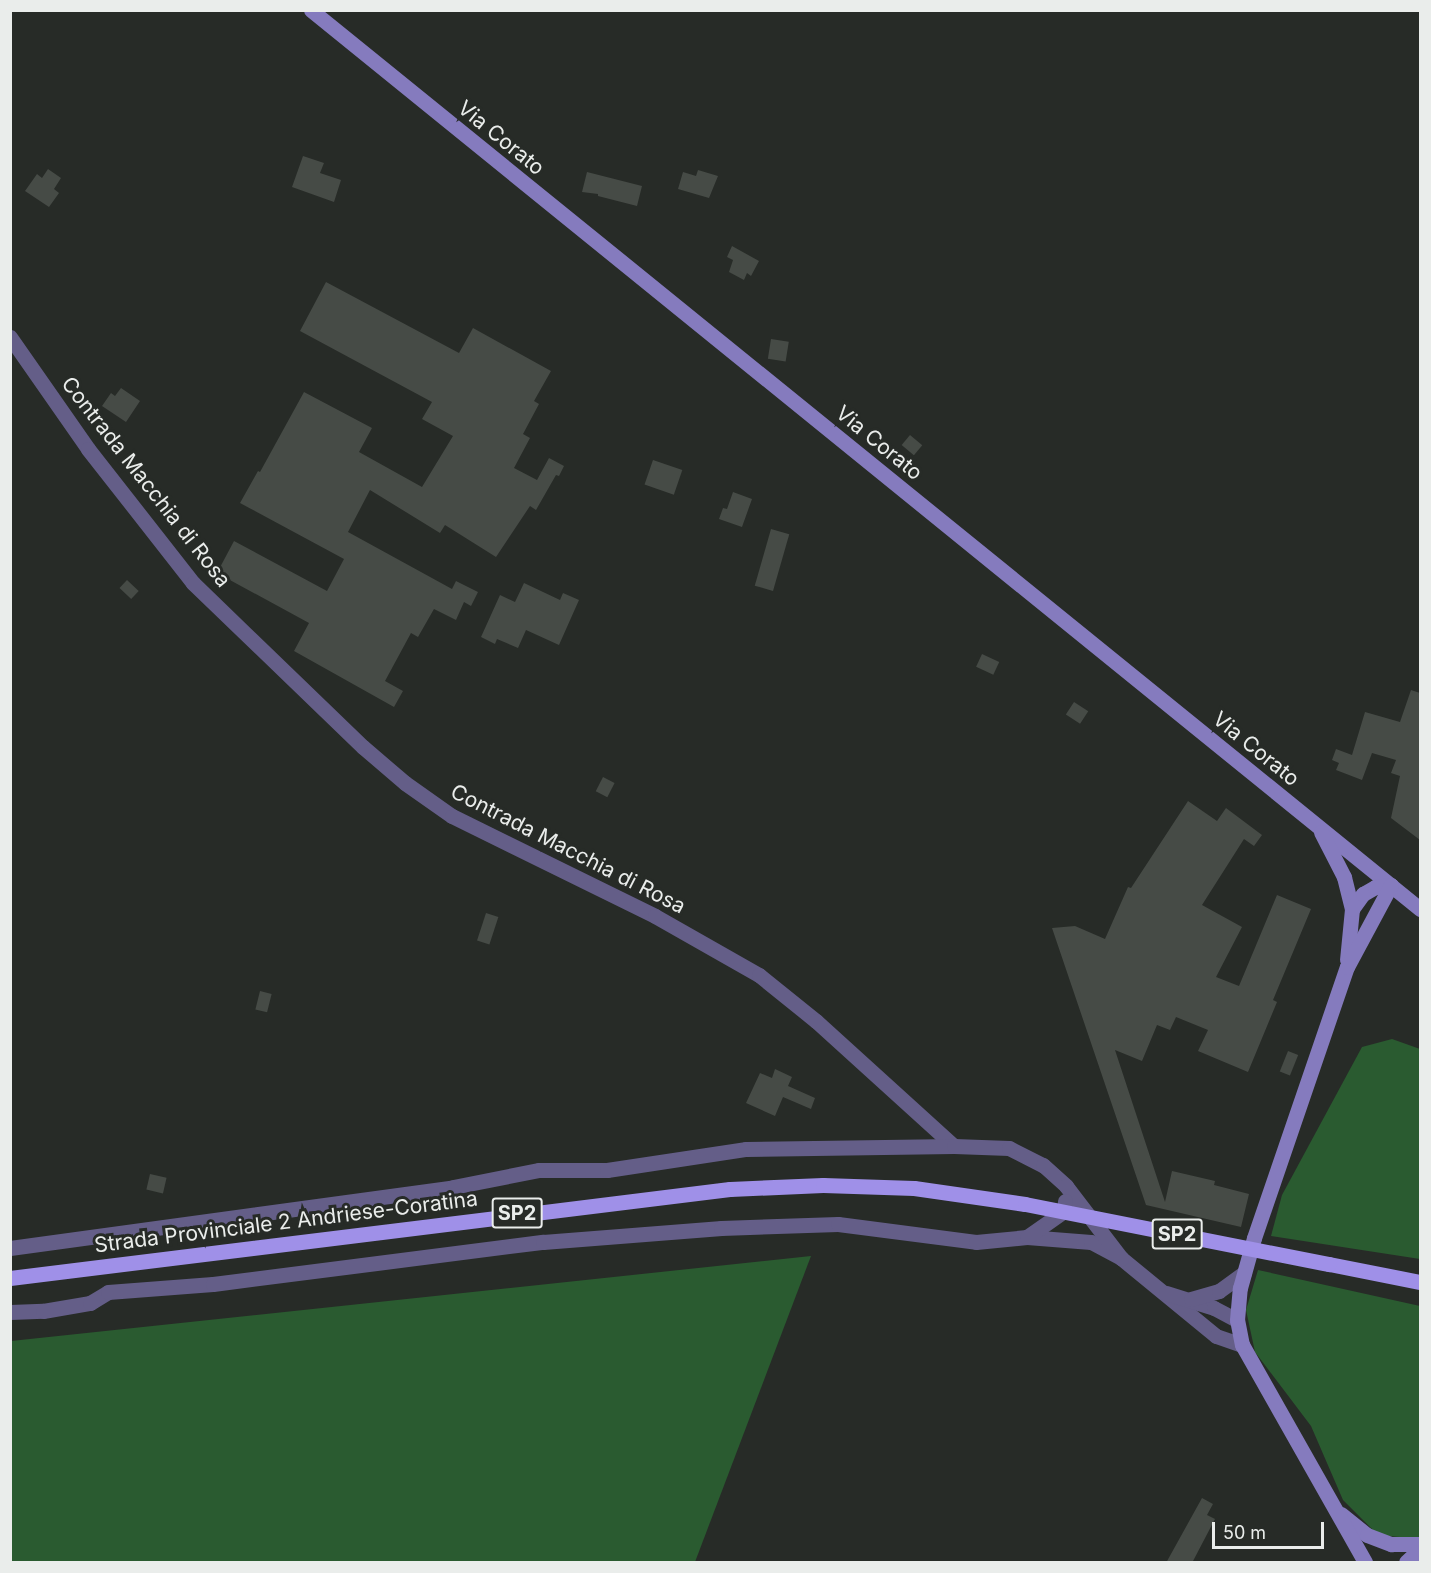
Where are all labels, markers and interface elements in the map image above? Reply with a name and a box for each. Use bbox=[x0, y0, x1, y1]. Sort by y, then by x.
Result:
street label: Via Corato bbox=[453, 95, 549, 181]
street label: Contrada Macchia di Rosa bbox=[56, 372, 236, 592]
street label: Via Corato bbox=[831, 400, 927, 486]
street label: Via Corato bbox=[1208, 706, 1304, 792]
street label: Contrada Macchia di Rosa bbox=[446, 779, 690, 919]
street label: Strada Provinciale 2 Andriese-Coratina bbox=[93, 1186, 479, 1258]
road number: SP2 bbox=[492, 1196, 542, 1230]
road number: SP2 bbox=[1152, 1217, 1202, 1251]
scale bar bbox=[1215, 1510, 1328, 1548]
text: 50 m bbox=[1223, 1522, 1266, 1543]

